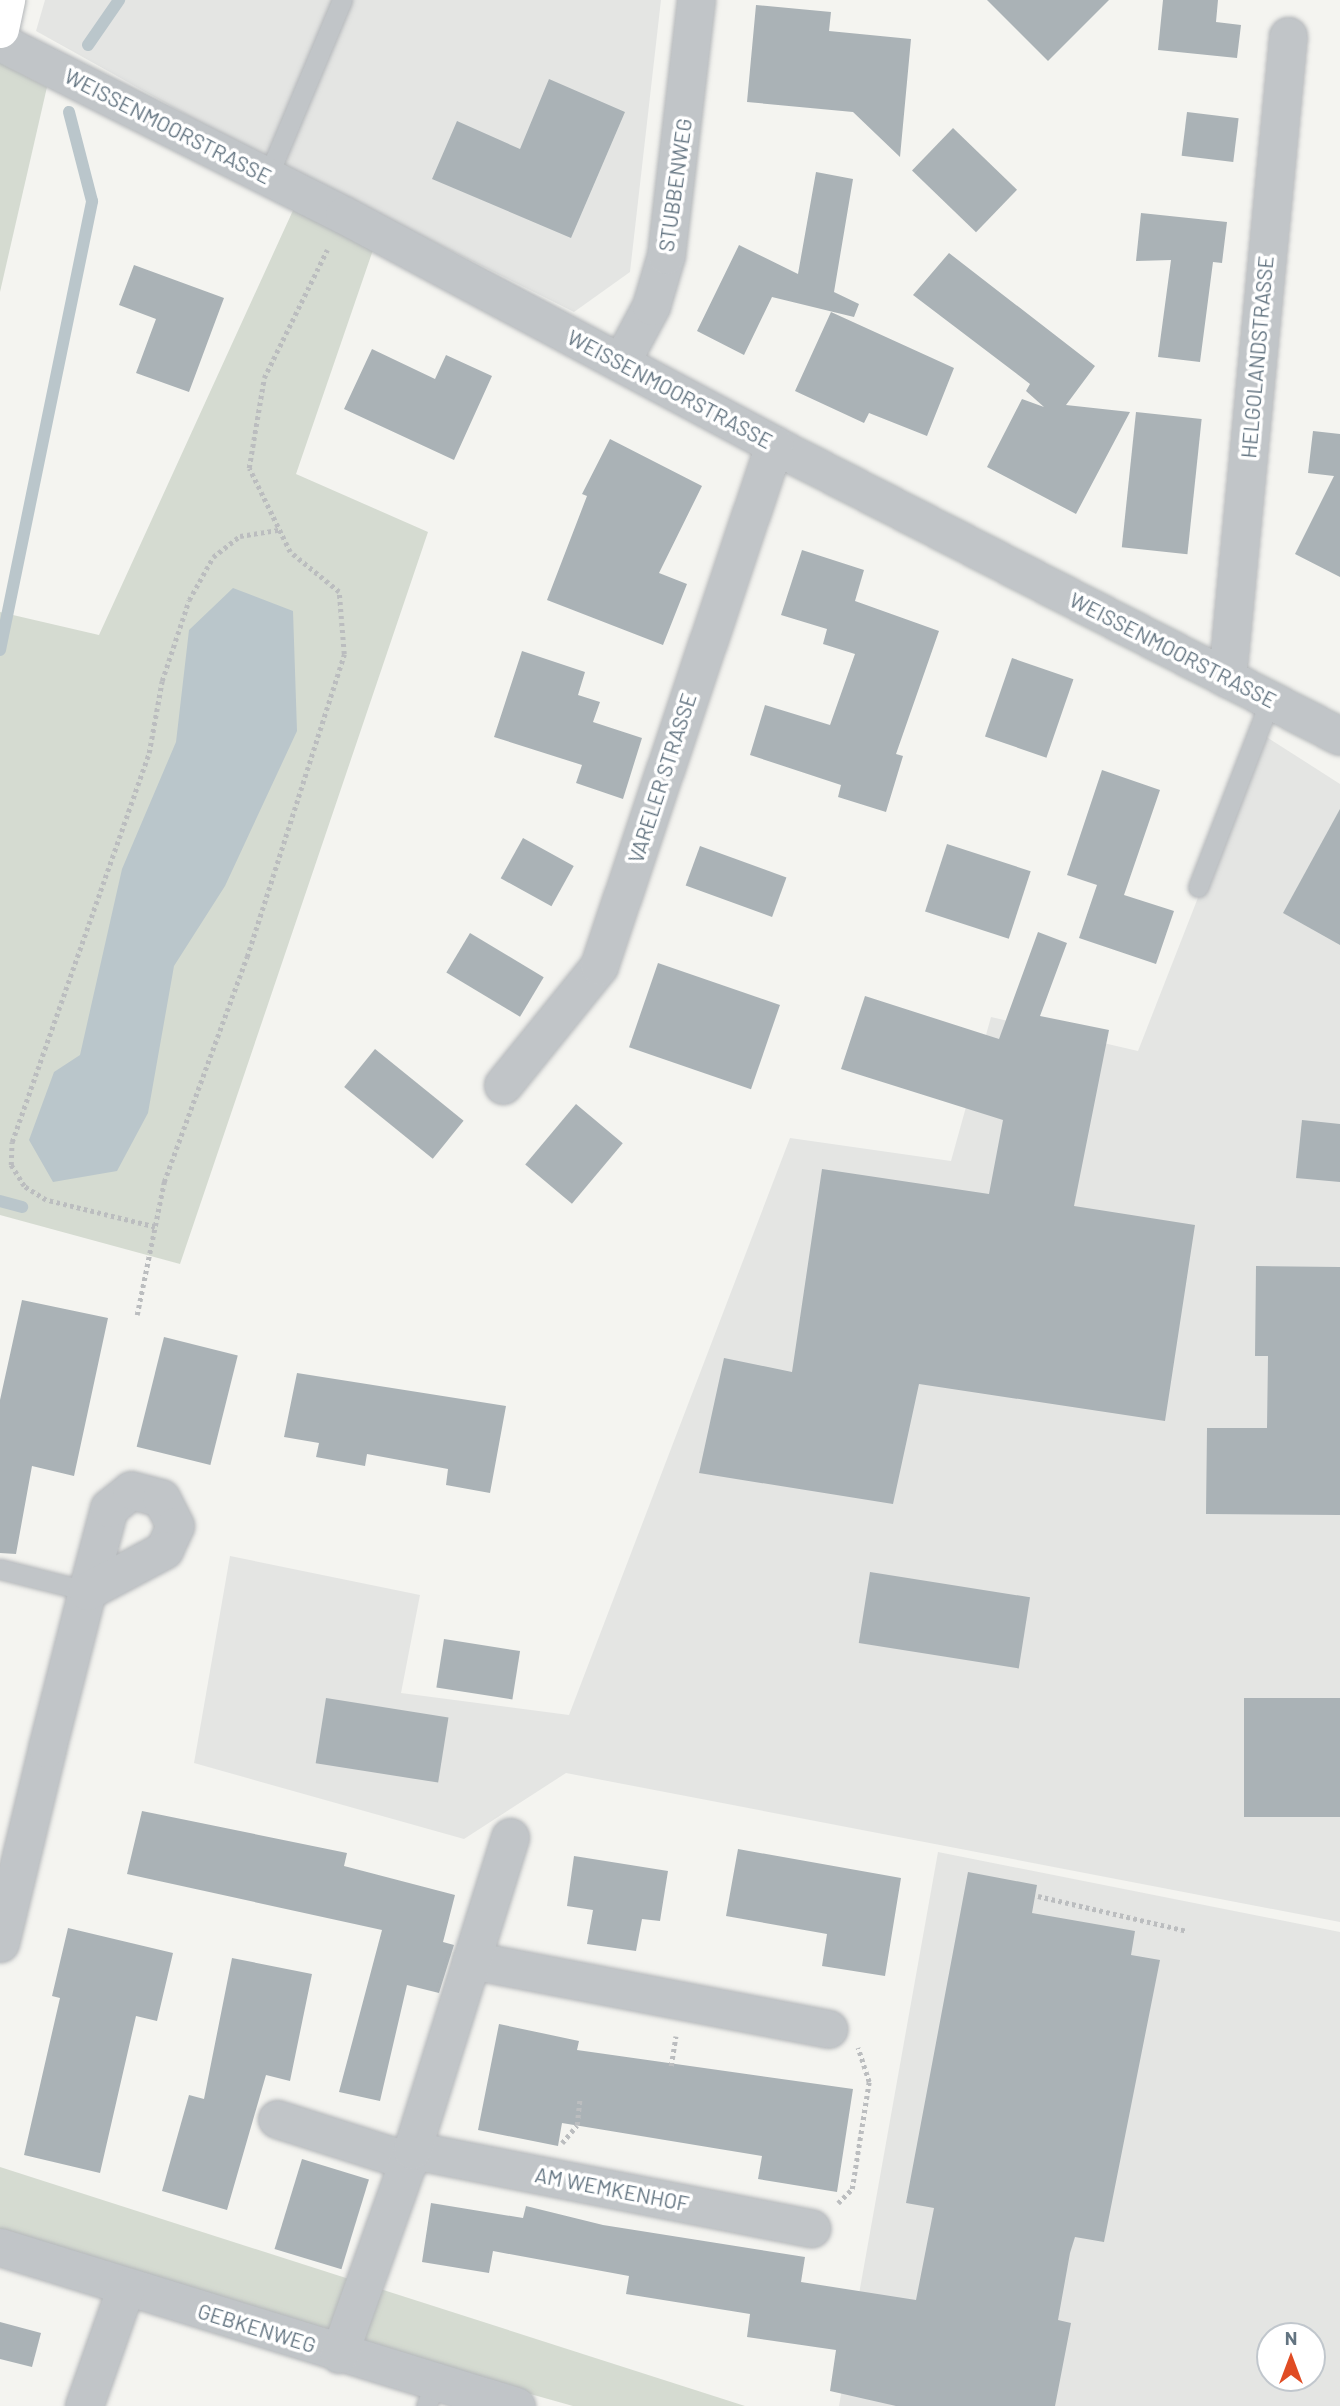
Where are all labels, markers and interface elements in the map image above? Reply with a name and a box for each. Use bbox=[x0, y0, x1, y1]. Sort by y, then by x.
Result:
street label: WEISSENMOORSTRASSE bbox=[61, 63, 275, 189]
street label: STUBBENWEG bbox=[653, 117, 697, 253]
street label: HELGOLANDSTRASSE bbox=[1236, 255, 1278, 459]
street label: WEISSENMOORSTRASSE bbox=[563, 324, 777, 454]
street label: WEISSENMOORSTRASSE bbox=[1066, 587, 1280, 713]
street label: VARELER STRASSE bbox=[623, 690, 701, 866]
street label: AM WEMKENHOF bbox=[533, 2162, 691, 2216]
street label: GEBKENWEG bbox=[195, 2298, 319, 2358]
north arrow bbox=[1256, 2322, 1326, 2392]
text: N bbox=[1285, 2326, 1297, 2349]

